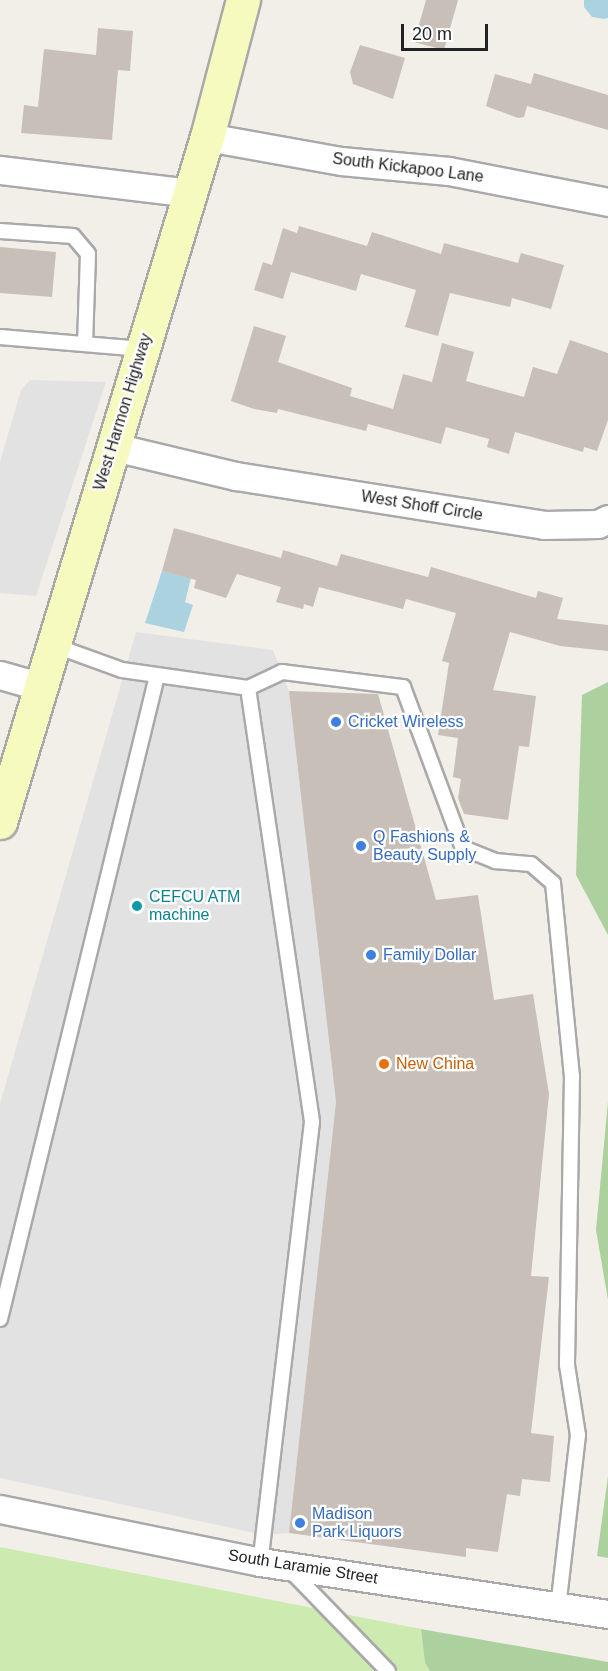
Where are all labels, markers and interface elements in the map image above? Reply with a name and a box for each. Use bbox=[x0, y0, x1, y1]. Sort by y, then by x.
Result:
scale bar bbox=[404, 12, 491, 50]
text: 20 m bbox=[412, 24, 452, 44]
street label: South Kickapoo Lane bbox=[331, 149, 485, 187]
street label: West Harmon Highway bbox=[90, 331, 156, 493]
street label: West Shoff Circle bbox=[360, 487, 484, 525]
place label: Cricket Wireless bbox=[348, 712, 464, 732]
marker: Cricket Wireless bbox=[329, 715, 343, 729]
place label: Q Fashions & Beauty Supply bbox=[373, 827, 476, 865]
marker: Q Fashions & Beauty Supply bbox=[354, 839, 368, 853]
place label: CEFCU ATM machine bbox=[149, 887, 241, 925]
marker: CEFCU ATM machine bbox=[130, 899, 144, 913]
place label: Family Dollar bbox=[383, 945, 476, 965]
marker: Family Dollar bbox=[364, 948, 378, 962]
place label: New China bbox=[396, 1054, 474, 1074]
marker: New China bbox=[377, 1057, 391, 1071]
place label: Madison Park Liquors bbox=[312, 1504, 402, 1542]
marker: Madison Park Liquors bbox=[293, 1516, 307, 1530]
street label: South Laramie Street bbox=[227, 1546, 379, 1588]

